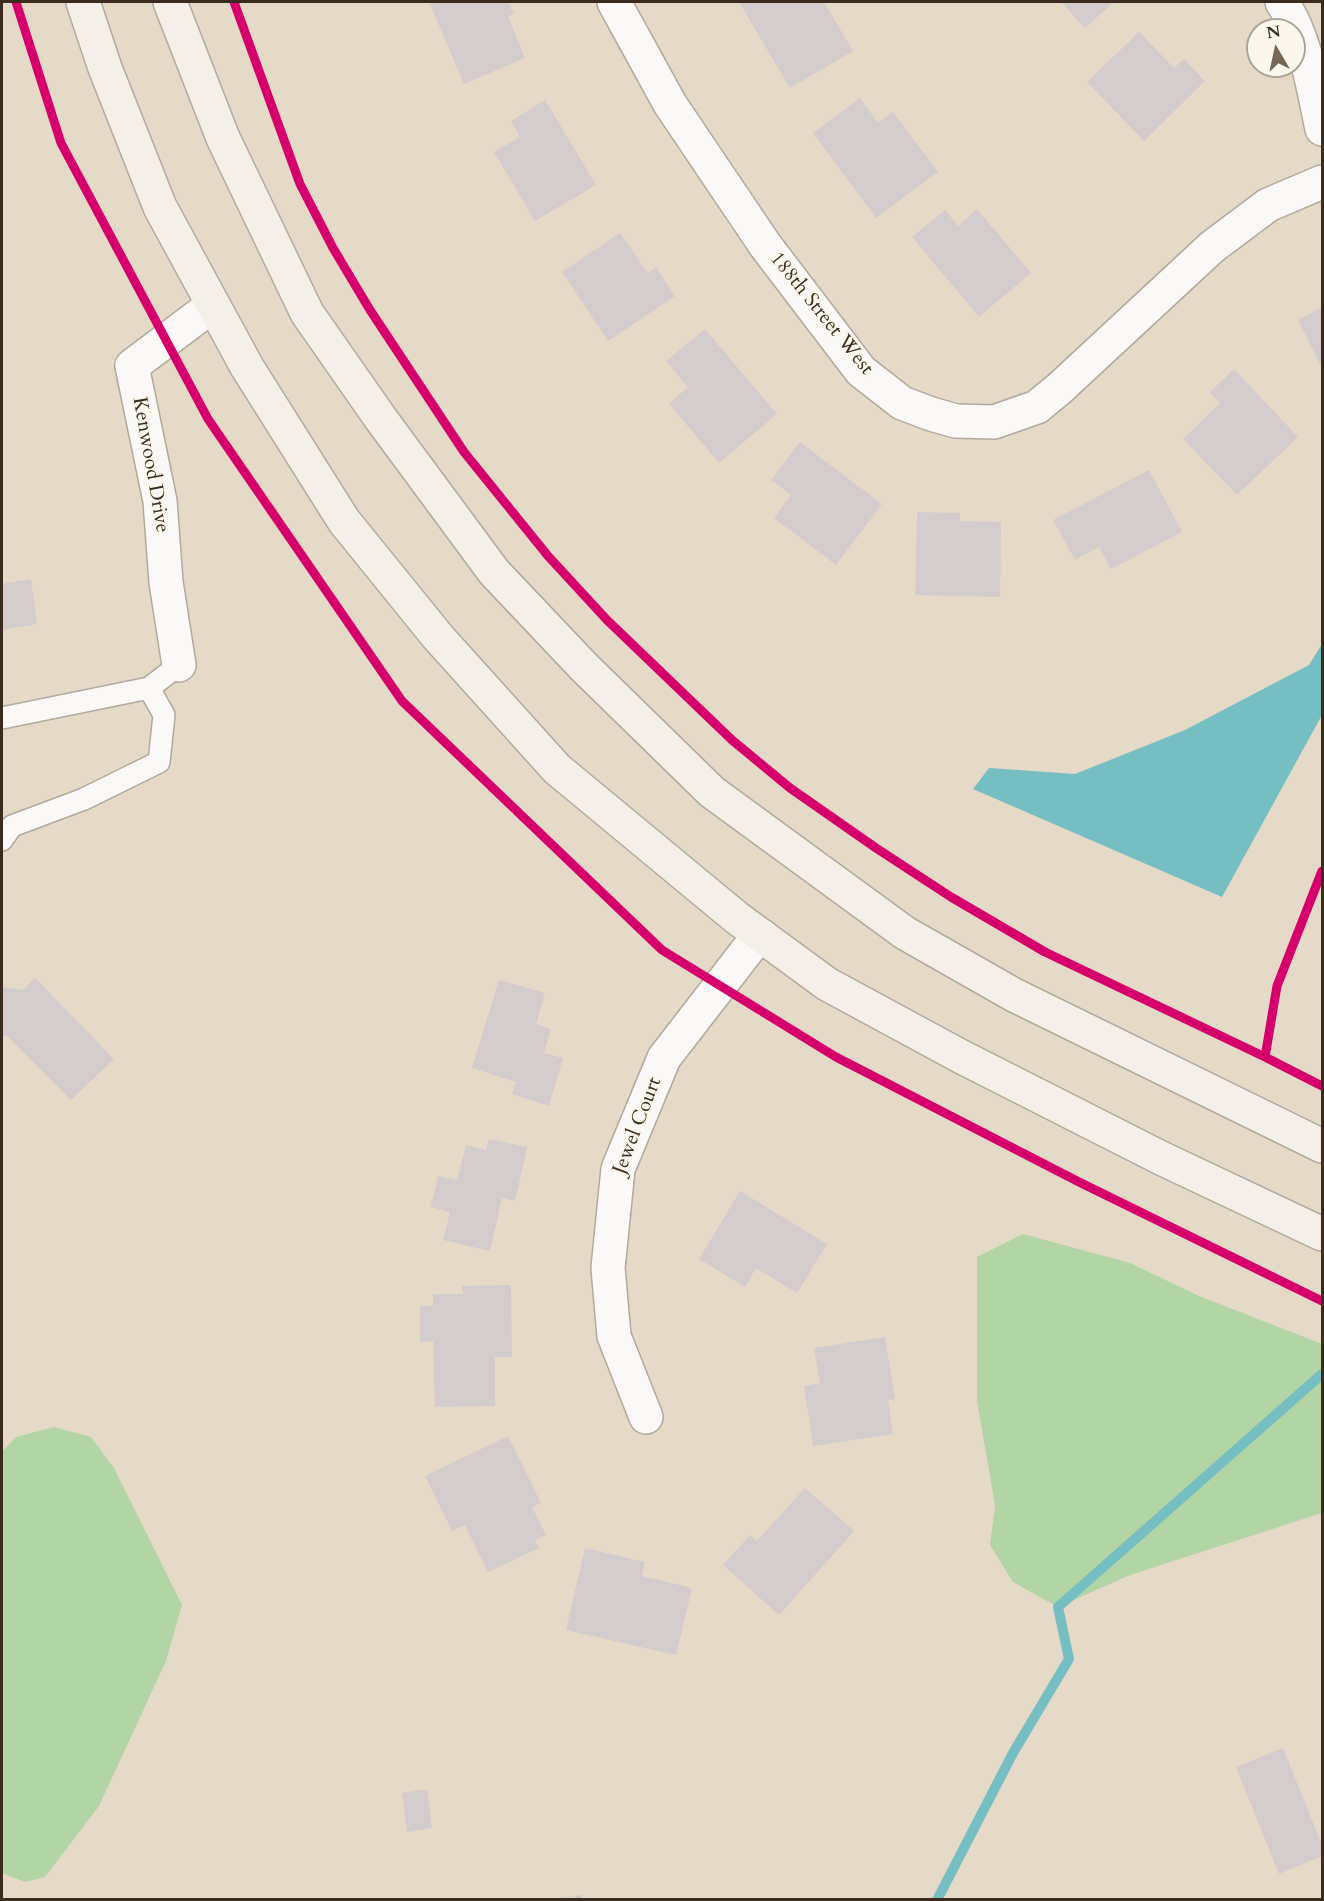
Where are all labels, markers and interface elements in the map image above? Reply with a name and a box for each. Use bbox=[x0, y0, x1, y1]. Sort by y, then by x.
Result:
north arrow bbox=[1246, 18, 1306, 78]
text: N bbox=[1265, 20, 1282, 44]
street label: 188th Street West bbox=[764, 248, 878, 380]
street label: Kenwood Drive bbox=[126, 395, 174, 535]
street label: Jewel Court bbox=[608, 1074, 668, 1178]

